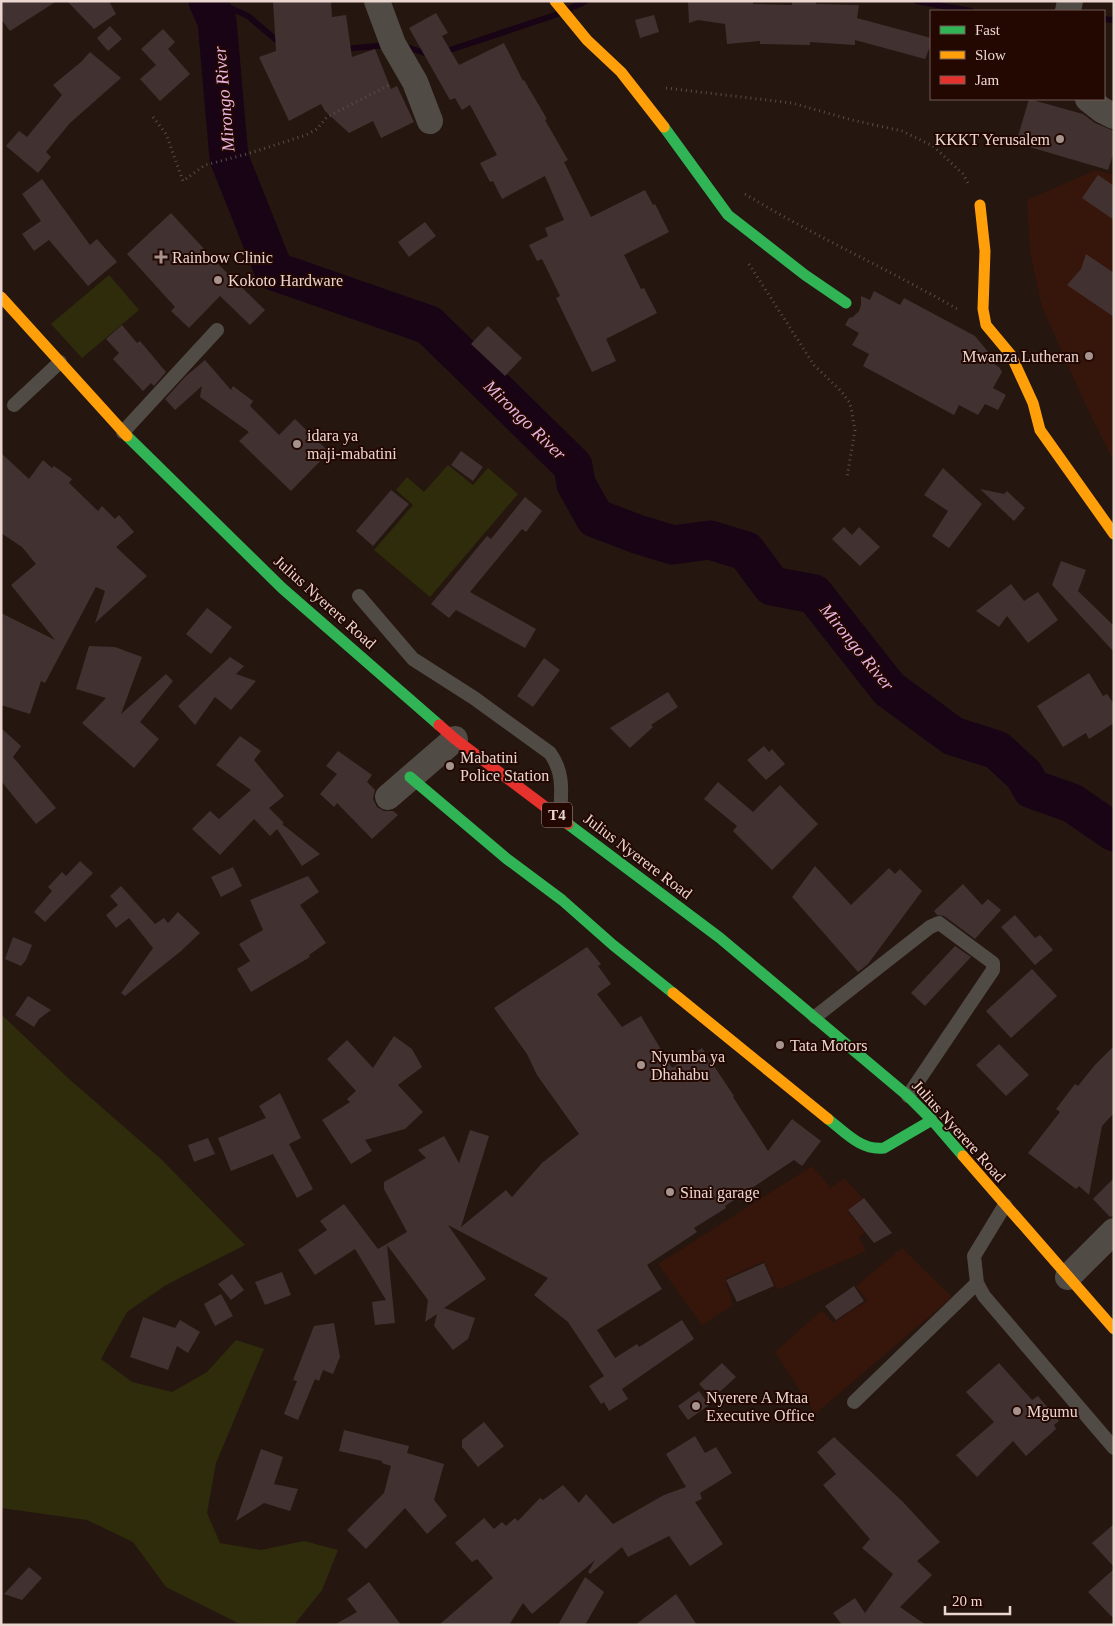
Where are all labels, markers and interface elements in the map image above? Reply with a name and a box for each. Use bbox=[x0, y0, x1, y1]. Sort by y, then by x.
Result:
legend bbox=[930, 10, 1105, 100]
text: Fast bbox=[975, 22, 1001, 38]
water label: Mirongo River bbox=[209, 44, 239, 154]
text: Slow bbox=[975, 47, 1006, 63]
text: Jam bbox=[975, 72, 999, 88]
place label: KKKT Yerusalem bbox=[935, 131, 1051, 148]
marker: KKKT Yerusalem bbox=[1054, 133, 1066, 145]
place label: Rainbow Clinic bbox=[172, 249, 273, 266]
marker: Rainbow Clinic bbox=[154, 250, 168, 264]
place label: Kokoto Hardware bbox=[228, 272, 343, 289]
marker: Kokoto Hardware bbox=[212, 274, 224, 286]
place label: Mwanza Lutheran bbox=[962, 348, 1079, 365]
marker: Mwanza Lutheran bbox=[1083, 350, 1095, 362]
water label: Mirongo River bbox=[479, 375, 571, 465]
place label: idara ya maji-mabatini bbox=[307, 427, 397, 463]
marker: idara ya maji-mabatini bbox=[291, 438, 303, 450]
street label: Julius Nyerere Road bbox=[270, 552, 379, 653]
water label: Mirongo River bbox=[815, 599, 899, 695]
place label: Mabatini Police Station bbox=[460, 749, 549, 784]
marker: Mabatini Police Station bbox=[444, 760, 456, 772]
road number: T4 bbox=[542, 802, 572, 828]
street label: Julius Nyerere Road bbox=[580, 810, 695, 903]
place label: Tata Motors bbox=[790, 1037, 868, 1054]
marker: Tata Motors bbox=[774, 1039, 786, 1051]
place label: Nyumba ya Dhahabu bbox=[651, 1048, 725, 1083]
marker: Nyumba ya Dhahabu bbox=[635, 1059, 647, 1071]
street label: Julius Nyerere Road bbox=[908, 1077, 1009, 1186]
place label: Sinai garage bbox=[680, 1184, 760, 1202]
marker: Sinai garage bbox=[664, 1186, 676, 1198]
place label: Nyerere A Mtaa Executive Office bbox=[706, 1389, 815, 1424]
marker: Nyerere A Mtaa Executive Office bbox=[690, 1400, 702, 1412]
place label: Mgumu bbox=[1027, 1403, 1078, 1421]
marker: Mgumu bbox=[1011, 1405, 1023, 1417]
scale bar bbox=[945, 1584, 1010, 1616]
text: 20 m bbox=[952, 1593, 983, 1609]

